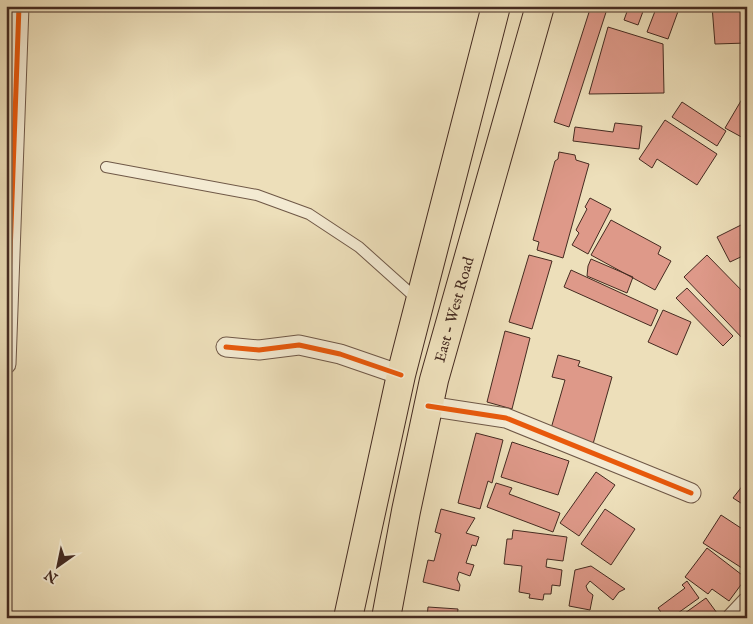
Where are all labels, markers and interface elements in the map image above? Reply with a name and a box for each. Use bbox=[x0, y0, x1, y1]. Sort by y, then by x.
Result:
street label: East - West Road bbox=[430, 254, 478, 365]
north arrow bbox=[32, 542, 82, 592]
text: N bbox=[41, 565, 62, 587]

